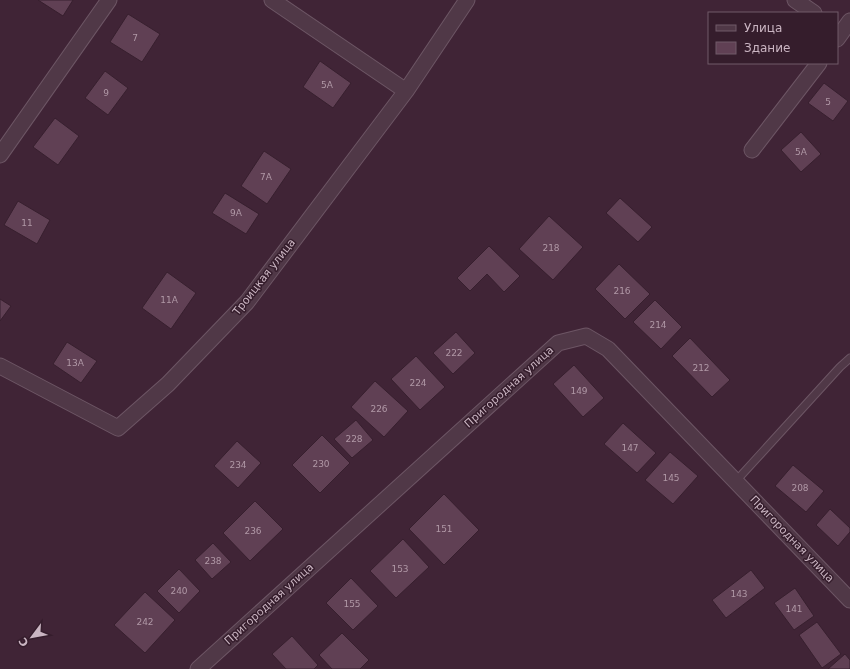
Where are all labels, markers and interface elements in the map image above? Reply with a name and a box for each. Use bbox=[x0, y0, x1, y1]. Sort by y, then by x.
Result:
legend bbox=[708, 12, 838, 64]
text: Улица bbox=[744, 21, 782, 35]
house number: 7 bbox=[132, 33, 138, 43]
text: Здание bbox=[744, 41, 790, 55]
house number: 5А bbox=[321, 80, 334, 90]
house number: 9 bbox=[103, 88, 109, 98]
house number: 5 bbox=[825, 97, 831, 107]
house number: 5А bbox=[795, 147, 808, 157]
house number: 7А bbox=[260, 172, 273, 182]
house number: 9А bbox=[230, 208, 243, 218]
house number: 11 bbox=[21, 218, 33, 228]
street label: Троицкая улица bbox=[229, 236, 298, 319]
house number: 218 bbox=[542, 243, 560, 253]
house number: 216 bbox=[613, 286, 631, 296]
house number: 11А bbox=[160, 295, 179, 305]
house number: 214 bbox=[649, 320, 667, 330]
street label: Пригородная улица bbox=[462, 344, 556, 430]
house number: 222 bbox=[445, 348, 463, 358]
house number: 13А bbox=[66, 358, 85, 368]
house number: 212 bbox=[692, 363, 710, 373]
house number: 224 bbox=[409, 378, 427, 388]
house number: 149 bbox=[570, 386, 588, 396]
house number: 226 bbox=[370, 404, 388, 414]
house number: 228 bbox=[345, 434, 363, 444]
house number: 147 bbox=[621, 443, 639, 453]
house number: 230 bbox=[312, 459, 330, 469]
house number: 234 bbox=[229, 460, 247, 470]
house number: 145 bbox=[662, 473, 680, 483]
house number: 208 bbox=[791, 483, 809, 493]
street label: Пригородная улица bbox=[747, 493, 837, 585]
house number: 151 bbox=[435, 524, 453, 534]
house number: 236 bbox=[244, 526, 262, 536]
house number: 238 bbox=[204, 556, 222, 566]
street label: Пригородная улица bbox=[222, 561, 316, 647]
house number: 153 bbox=[391, 564, 409, 574]
house number: 240 bbox=[170, 586, 188, 596]
house number: 143 bbox=[730, 589, 748, 599]
house number: 155 bbox=[343, 599, 361, 609]
house number: 141 bbox=[785, 604, 803, 614]
north arrow bbox=[12, 617, 52, 657]
house number: 242 bbox=[136, 617, 154, 627]
text: С bbox=[16, 635, 32, 649]

